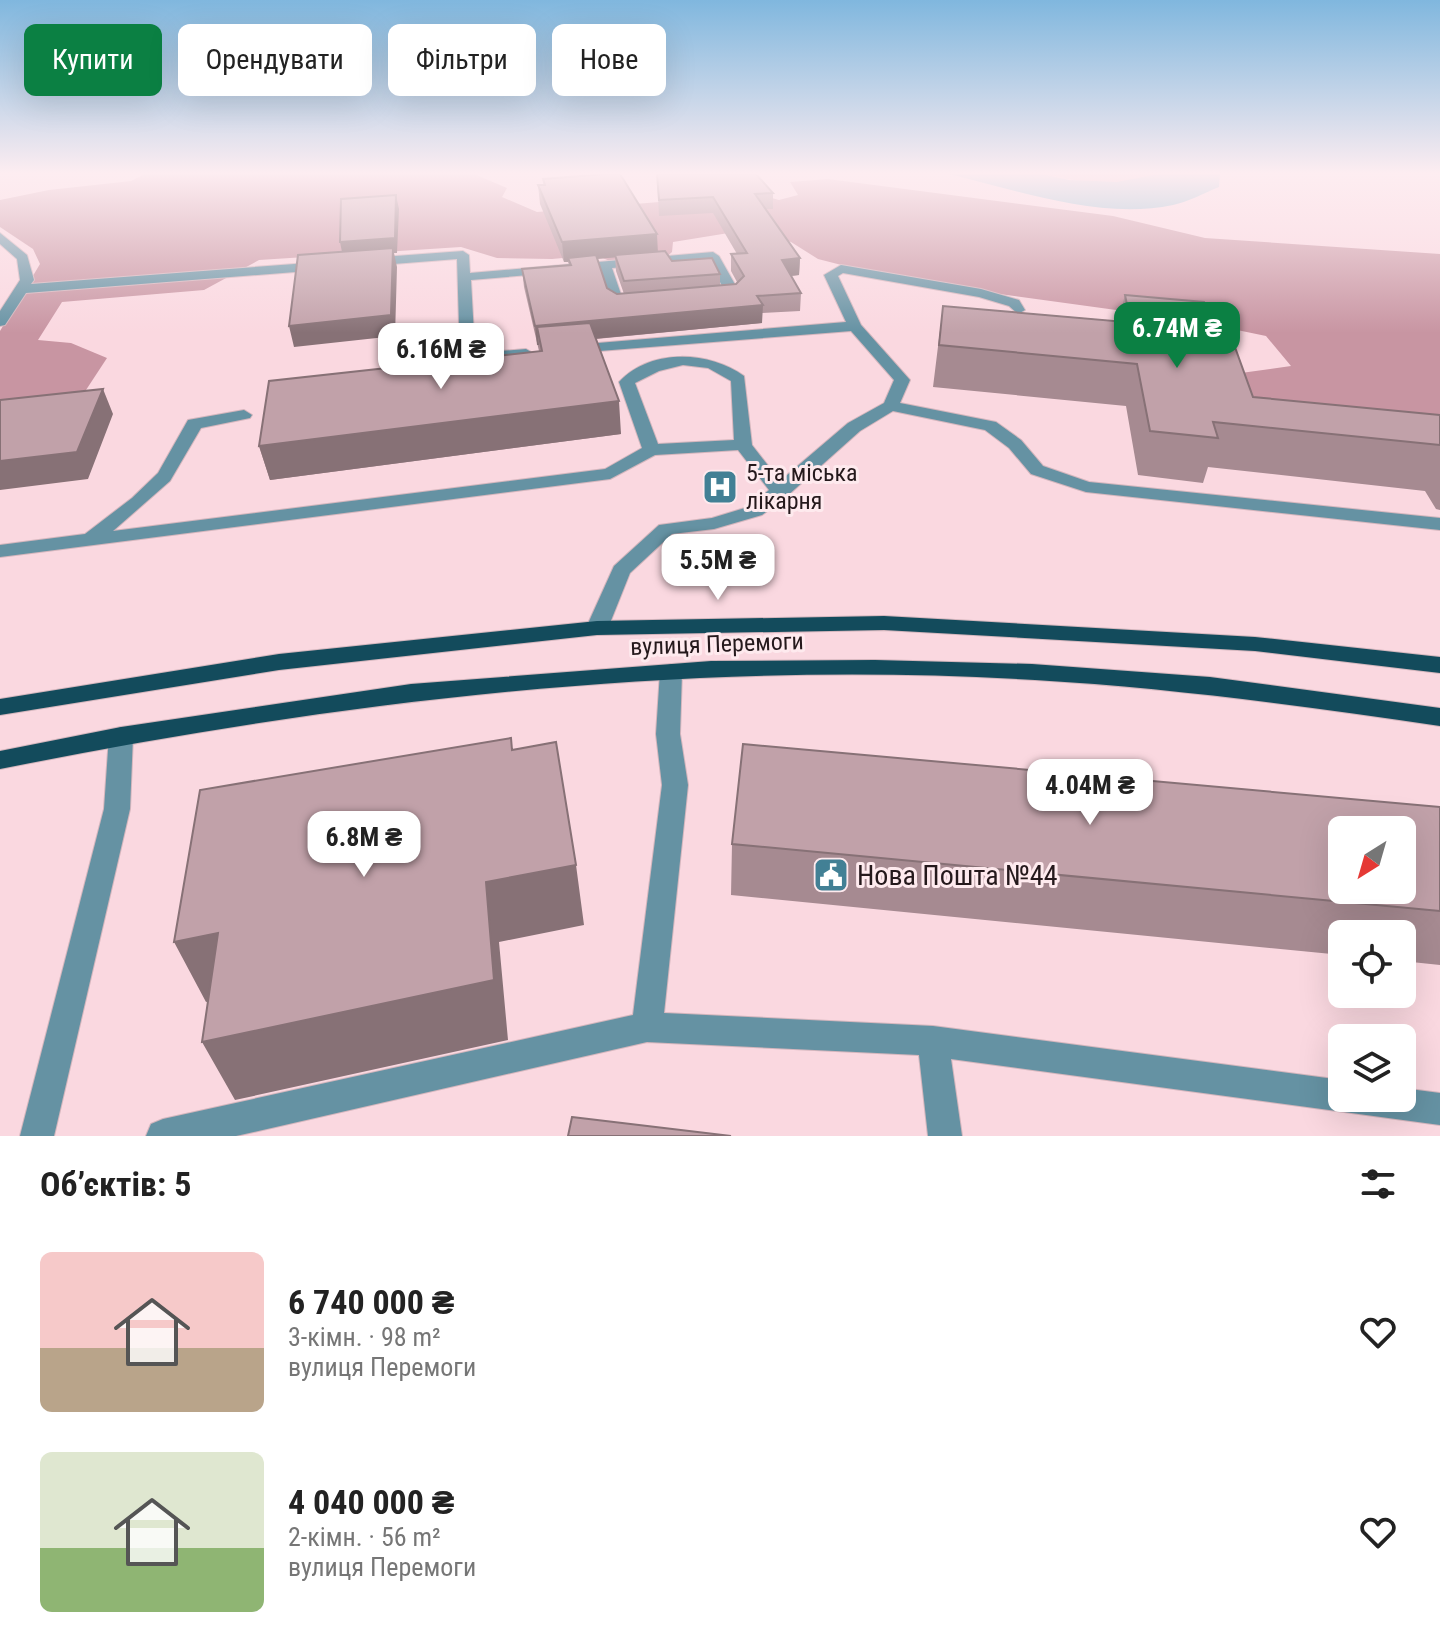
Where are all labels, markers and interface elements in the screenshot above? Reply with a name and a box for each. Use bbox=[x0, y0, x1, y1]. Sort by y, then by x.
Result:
chip: Купити bbox=[24, 24, 162, 96]
chip: Орендувати bbox=[178, 24, 372, 96]
chip: Фільтри bbox=[388, 24, 536, 96]
chip: Нове bbox=[552, 24, 666, 96]
pin: 6.74M ₴ bbox=[1103, 302, 1251, 370]
text: 6.74M ₴ bbox=[1132, 313, 1222, 343]
pin: 6.16M ₴ bbox=[367, 323, 515, 391]
text: 6.16M ₴ bbox=[396, 334, 486, 364]
place label: 5-та міська лікарня bbox=[746, 459, 857, 515]
hospital icon: 5-та міська лікарня bbox=[701, 468, 739, 506]
pin: 5.5M ₴ bbox=[653, 534, 783, 602]
text: 5.5M ₴ bbox=[680, 545, 756, 575]
street label: вулиця Перемоги bbox=[630, 627, 804, 661]
pin: 4.04M ₴ bbox=[1016, 759, 1164, 827]
text: 4.04M ₴ bbox=[1045, 770, 1135, 800]
pin: 6.8M ₴ bbox=[299, 811, 429, 879]
north arrow bbox=[1328, 816, 1416, 904]
map controls bbox=[1328, 816, 1416, 1112]
text: 6.8M ₴ bbox=[326, 822, 402, 852]
public building icon: Нова Пошта №44 bbox=[812, 856, 850, 894]
place label: Нова Пошта №44 bbox=[857, 859, 1057, 892]
button: locate bbox=[1328, 920, 1416, 1008]
button: layers bbox=[1328, 1024, 1416, 1112]
icon: filters bbox=[1356, 1162, 1400, 1206]
text: Об’єктів: 5 bbox=[40, 1164, 191, 1204]
text: 6 740 000 ₴ bbox=[288, 1282, 454, 1322]
icon: home bbox=[104, 1284, 200, 1380]
icon: heart bbox=[1356, 1310, 1400, 1354]
text: 3-кімн. · 98 m² bbox=[288, 1322, 441, 1352]
text: вулиця Перемоги bbox=[288, 1352, 476, 1382]
text: 4 040 000 ₴ bbox=[288, 1482, 454, 1522]
icon: home bbox=[104, 1484, 200, 1580]
icon: heart bbox=[1356, 1510, 1400, 1554]
text: 2-кімн. · 56 m² bbox=[288, 1522, 441, 1552]
text: вулиця Перемоги bbox=[288, 1552, 476, 1582]

